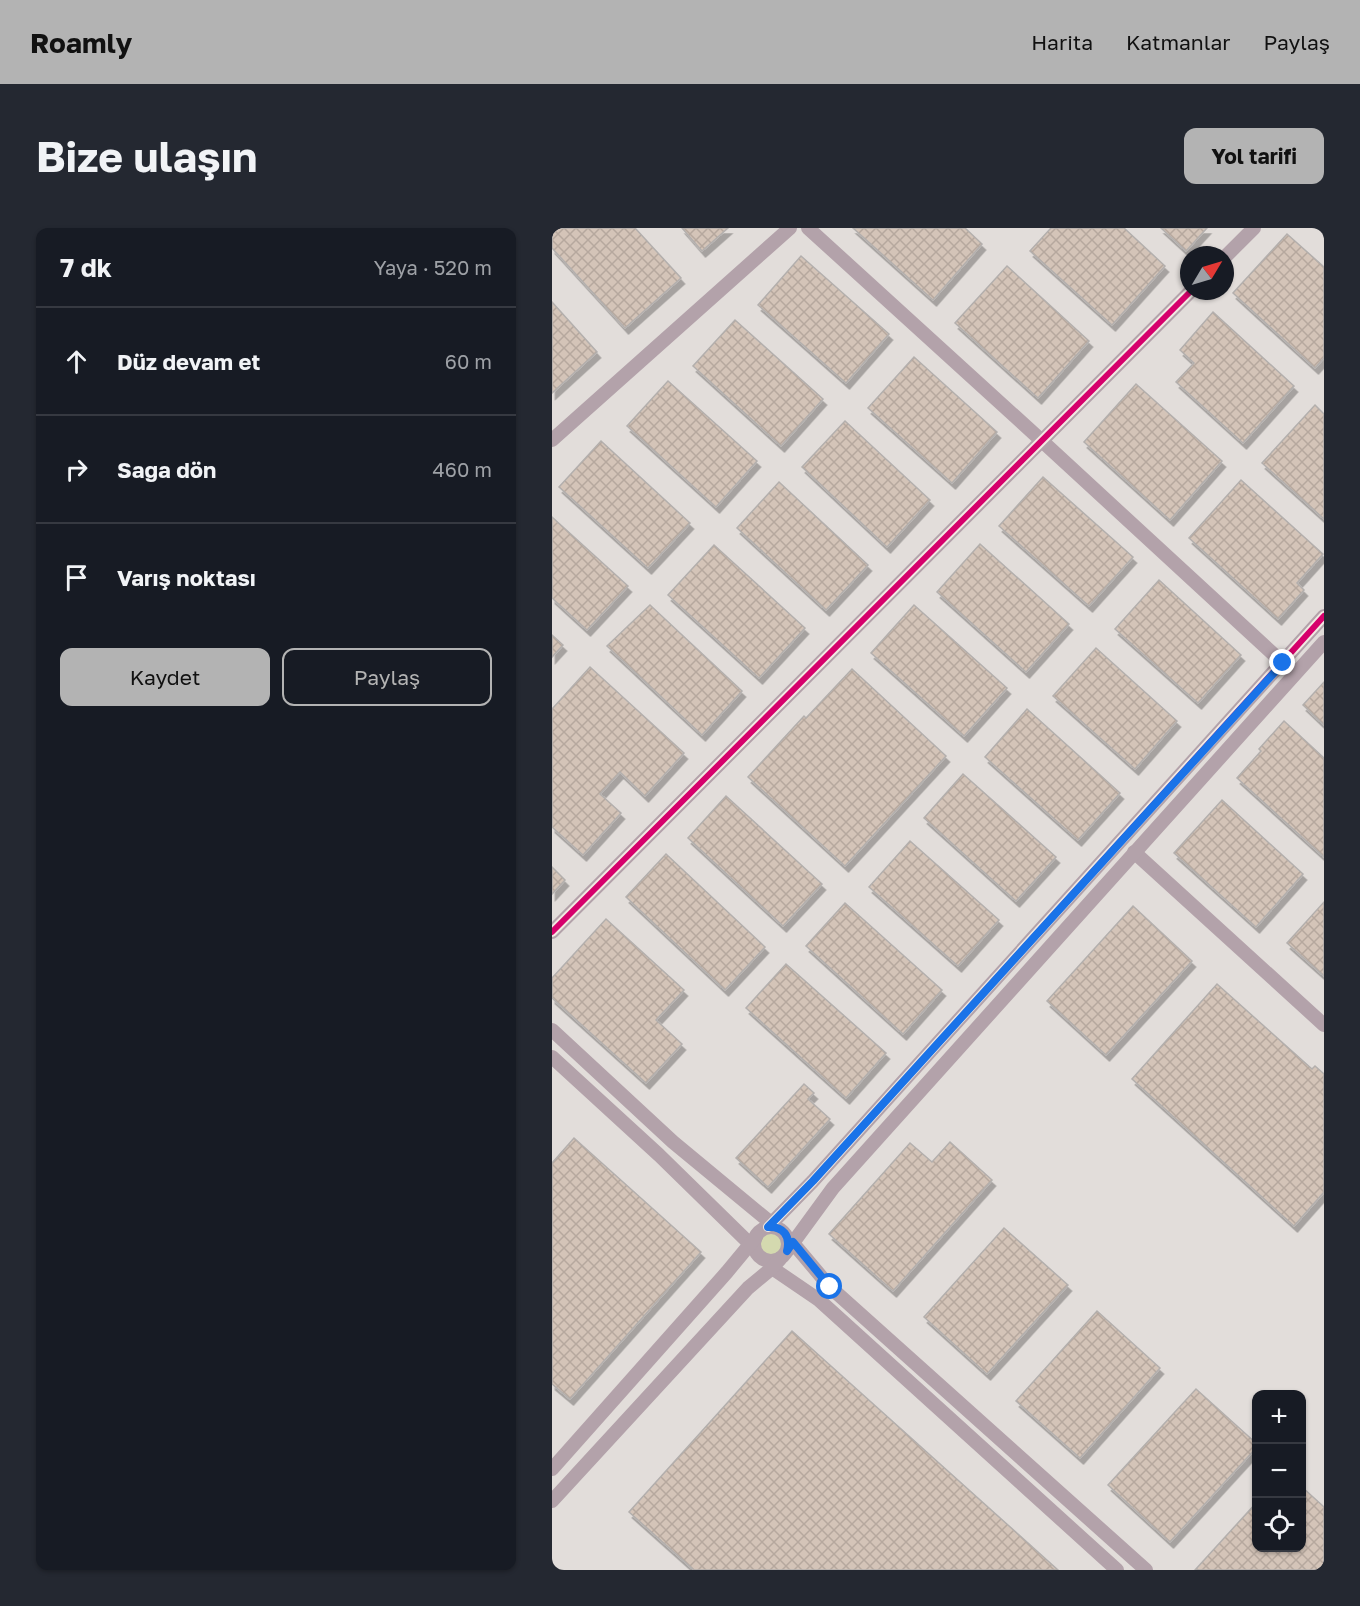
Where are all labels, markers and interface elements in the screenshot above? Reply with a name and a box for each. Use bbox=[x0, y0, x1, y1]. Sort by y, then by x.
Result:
text: Roamly bbox=[30, 26, 132, 59]
text: Harita bbox=[1031, 29, 1093, 55]
text: Katmanlar bbox=[1126, 29, 1231, 55]
text: Paylaş bbox=[1264, 29, 1330, 55]
button: Yol tarifi bbox=[1184, 128, 1324, 184]
text: Bize ulaşın bbox=[36, 131, 257, 181]
north arrow bbox=[1180, 246, 1234, 300]
text: 7 dk bbox=[60, 252, 112, 283]
text: Yaya · 520 m bbox=[374, 255, 492, 279]
icon: ahead bbox=[60, 345, 93, 378]
text: Düz devam et bbox=[117, 348, 260, 375]
text: 60 m bbox=[445, 349, 492, 373]
icon: right bbox=[60, 453, 93, 486]
text: Sağa dön bbox=[117, 456, 216, 483]
text: 460 m bbox=[433, 457, 492, 481]
icon: arrive bbox=[60, 561, 93, 594]
text: Varış noktası bbox=[117, 564, 256, 591]
button: Kaydet bbox=[60, 648, 270, 706]
button: Paylaş bbox=[282, 648, 492, 706]
route end bbox=[1269, 649, 1295, 675]
route start bbox=[816, 1273, 842, 1299]
map controls bbox=[1252, 1390, 1306, 1552]
button: + bbox=[1252, 1390, 1306, 1444]
button: − bbox=[1252, 1444, 1306, 1498]
button: locate bbox=[1252, 1498, 1306, 1552]

